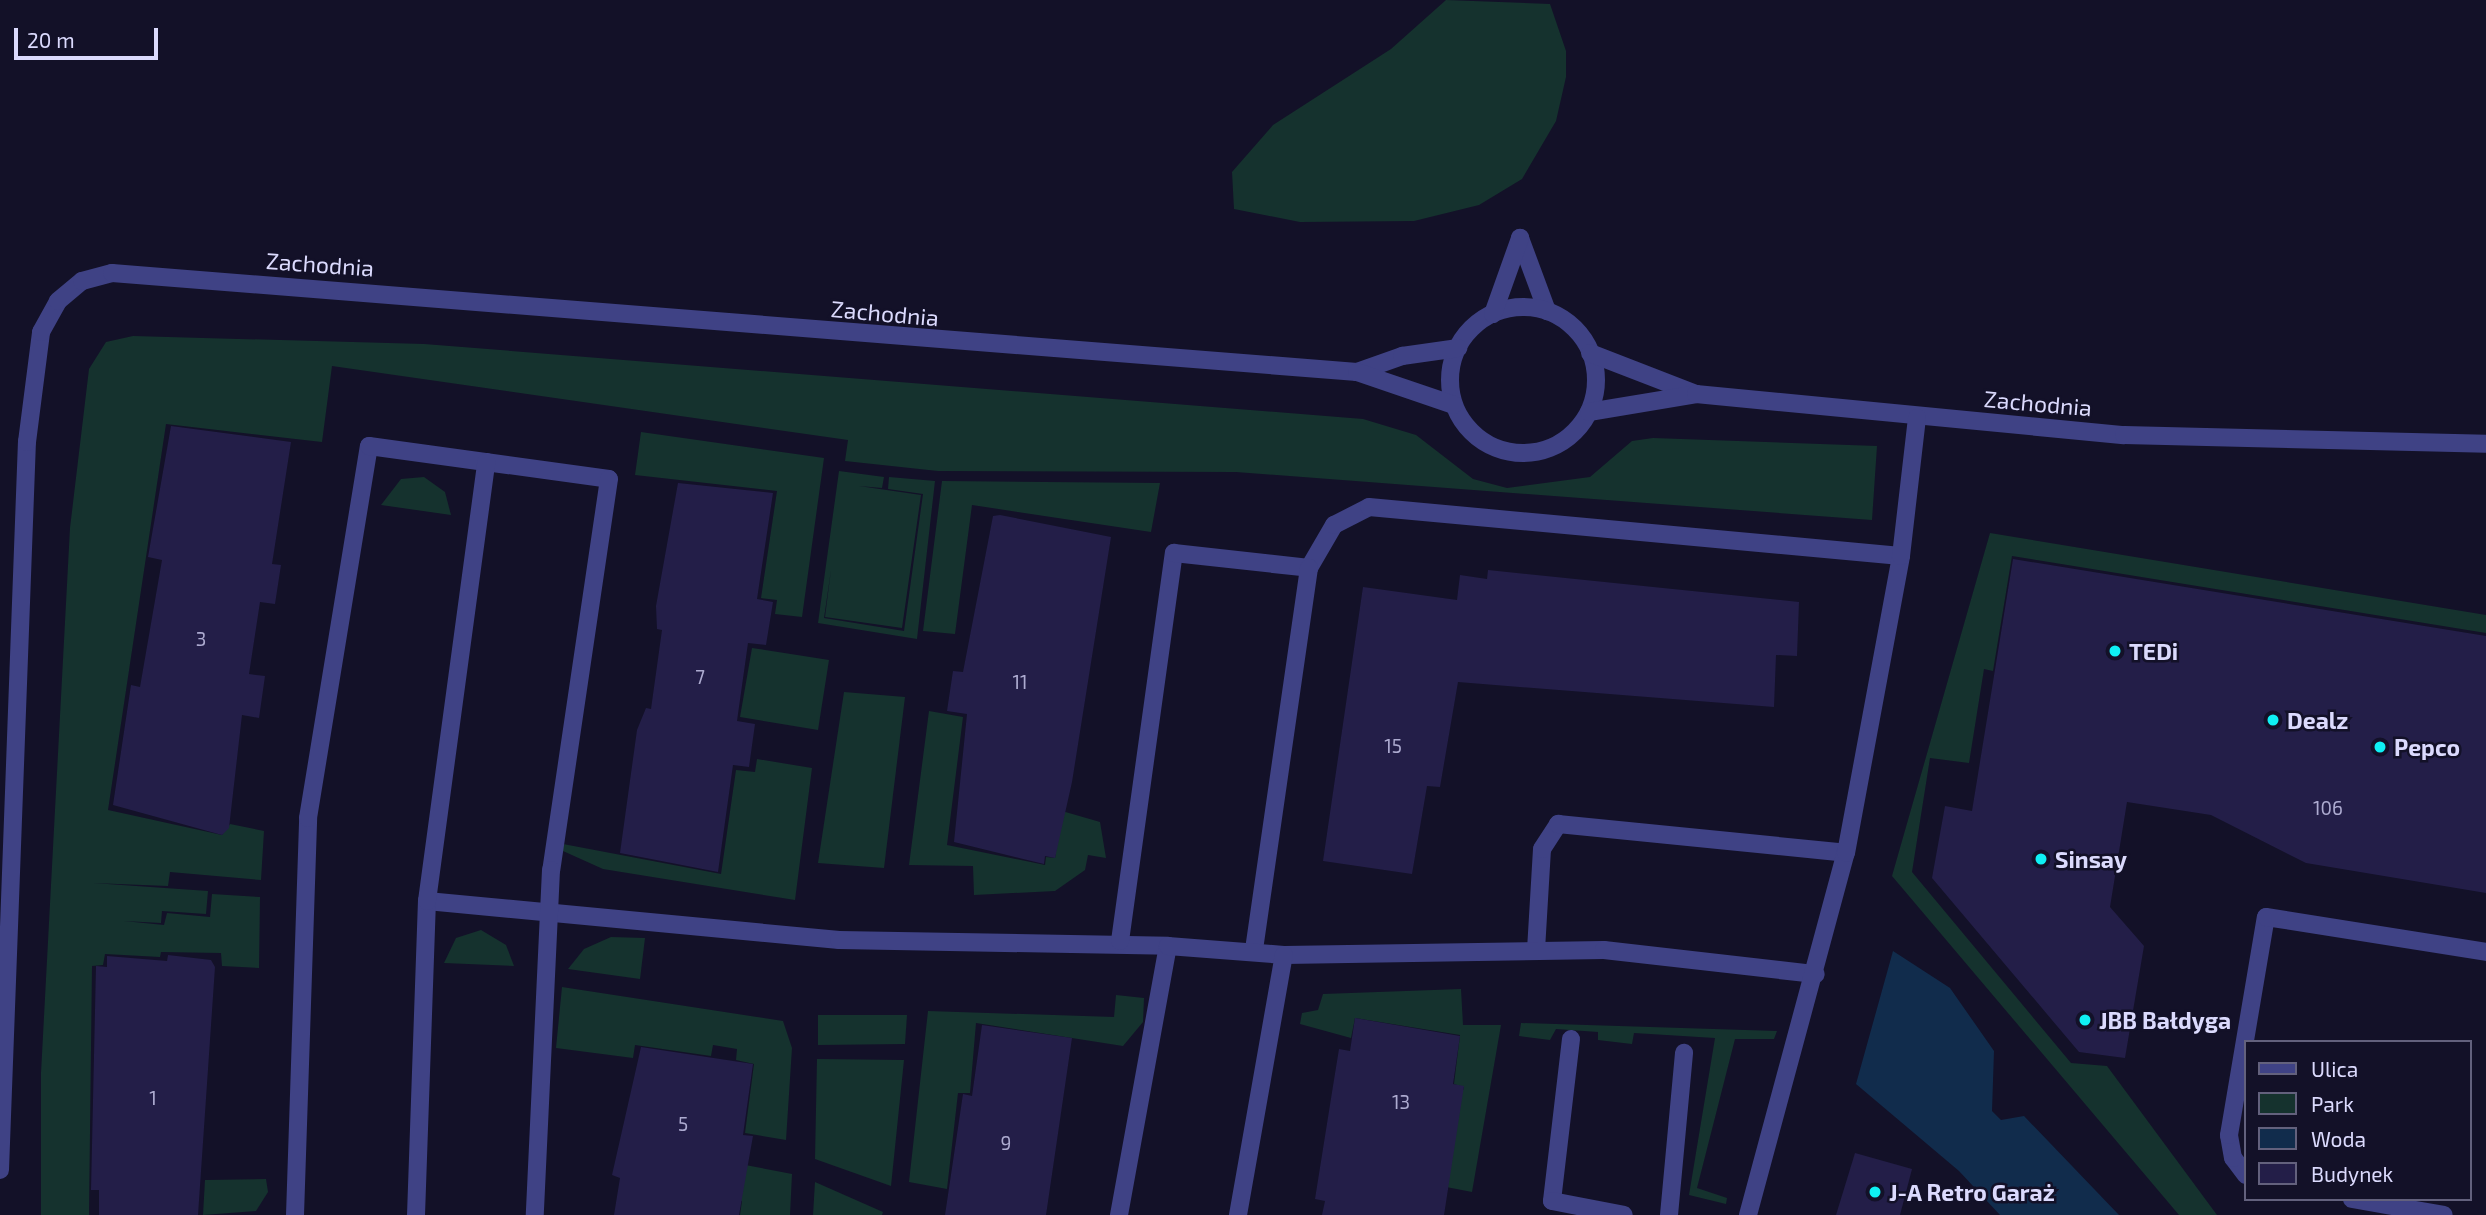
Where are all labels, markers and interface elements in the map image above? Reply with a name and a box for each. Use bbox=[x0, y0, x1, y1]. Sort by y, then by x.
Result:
scale bar bbox=[18, 14, 161, 58]
text: 20 m bbox=[27, 27, 75, 52]
street label: Zachodnia bbox=[265, 246, 375, 282]
street label: Zachodnia bbox=[830, 295, 940, 331]
street label: Zachodnia bbox=[1983, 385, 2093, 421]
house number: 3 bbox=[196, 628, 206, 650]
place label: TEDi bbox=[2129, 637, 2178, 665]
marker: TEDi bbox=[2107, 643, 2123, 659]
house number: 7 bbox=[695, 666, 705, 688]
house number: 11 bbox=[1012, 671, 1028, 693]
place label: Dealz bbox=[2287, 706, 2348, 734]
marker: Dealz bbox=[2265, 712, 2281, 728]
place label: Pepco bbox=[2394, 733, 2460, 761]
house number: 15 bbox=[1384, 735, 1402, 757]
marker: Pepco bbox=[2372, 739, 2388, 755]
house number: 106 bbox=[2313, 797, 2343, 819]
place label: Sinsay bbox=[2055, 845, 2127, 873]
marker: Sinsay bbox=[2033, 851, 2049, 867]
place label: JBB Bałdyga bbox=[2099, 1006, 2231, 1034]
marker: JBB Bałdyga bbox=[2077, 1012, 2093, 1028]
legend bbox=[2244, 1040, 2472, 1201]
text: Ulica bbox=[2311, 1056, 2358, 1081]
house number: 1 bbox=[149, 1087, 157, 1109]
house number: 13 bbox=[1392, 1091, 1410, 1113]
text: Park bbox=[2311, 1091, 2354, 1116]
house number: 5 bbox=[678, 1113, 688, 1135]
text: Woda bbox=[2311, 1126, 2366, 1151]
house number: 9 bbox=[1001, 1132, 1011, 1154]
text: Budynek bbox=[2311, 1161, 2393, 1186]
place label: J-A Retro Garaż bbox=[1889, 1178, 2055, 1206]
marker: J-A Retro Garaż bbox=[1867, 1184, 1883, 1200]

